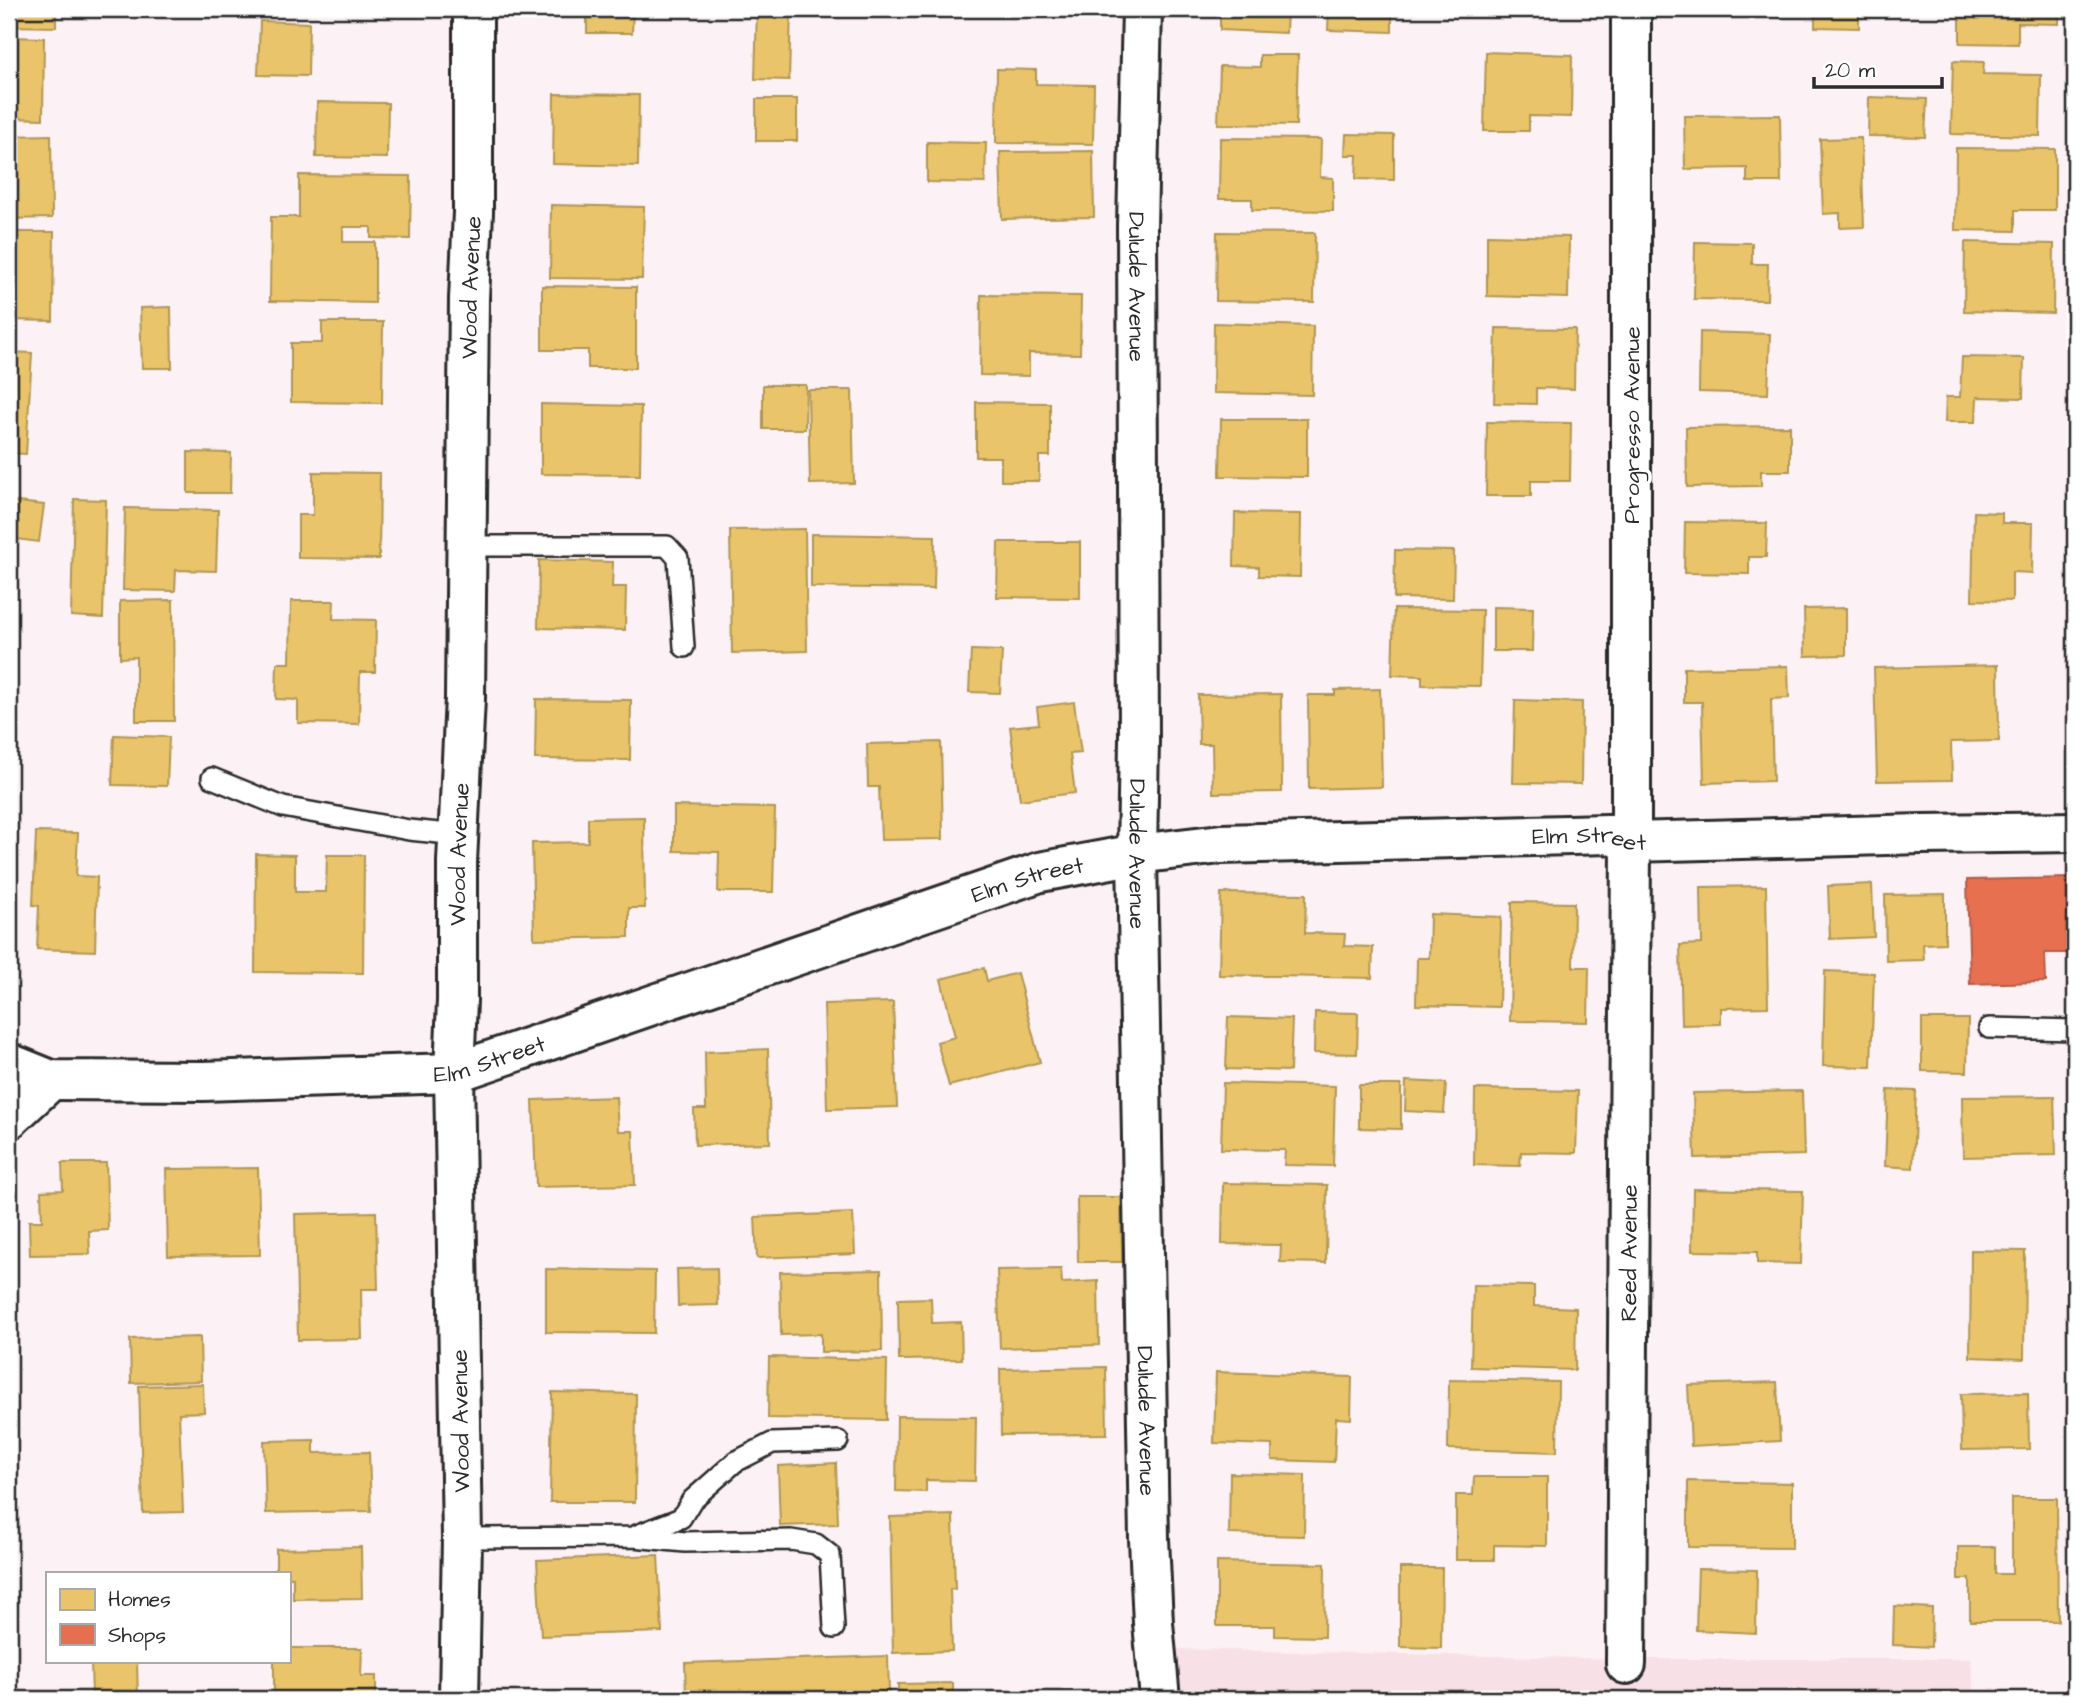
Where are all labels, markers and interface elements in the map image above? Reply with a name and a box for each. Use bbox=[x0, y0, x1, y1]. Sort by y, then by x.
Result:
scale bar bbox=[1814, 46, 1942, 90]
text: 20 m bbox=[1825, 56, 1876, 85]
street label: Dulude Avenue bbox=[1120, 211, 1153, 362]
street label: Wood Avenue bbox=[453, 215, 490, 359]
street label: Progresso Avenue bbox=[1616, 326, 1649, 524]
street label: Dulude Avenue bbox=[1120, 779, 1153, 929]
street label: Wood Avenue bbox=[442, 782, 478, 926]
street label: Elm Street bbox=[1532, 819, 1647, 860]
street label: Elm Street bbox=[967, 849, 1087, 911]
street label: Elm Street bbox=[433, 1028, 550, 1091]
street label: Reed Avenue bbox=[1613, 1184, 1646, 1322]
street label: Dulude Avenue bbox=[1129, 1346, 1163, 1496]
street label: Wood Avenue bbox=[444, 1349, 478, 1493]
legend bbox=[46, 1572, 290, 1662]
text: Homes bbox=[108, 1585, 171, 1614]
text: Shops bbox=[108, 1621, 166, 1651]

